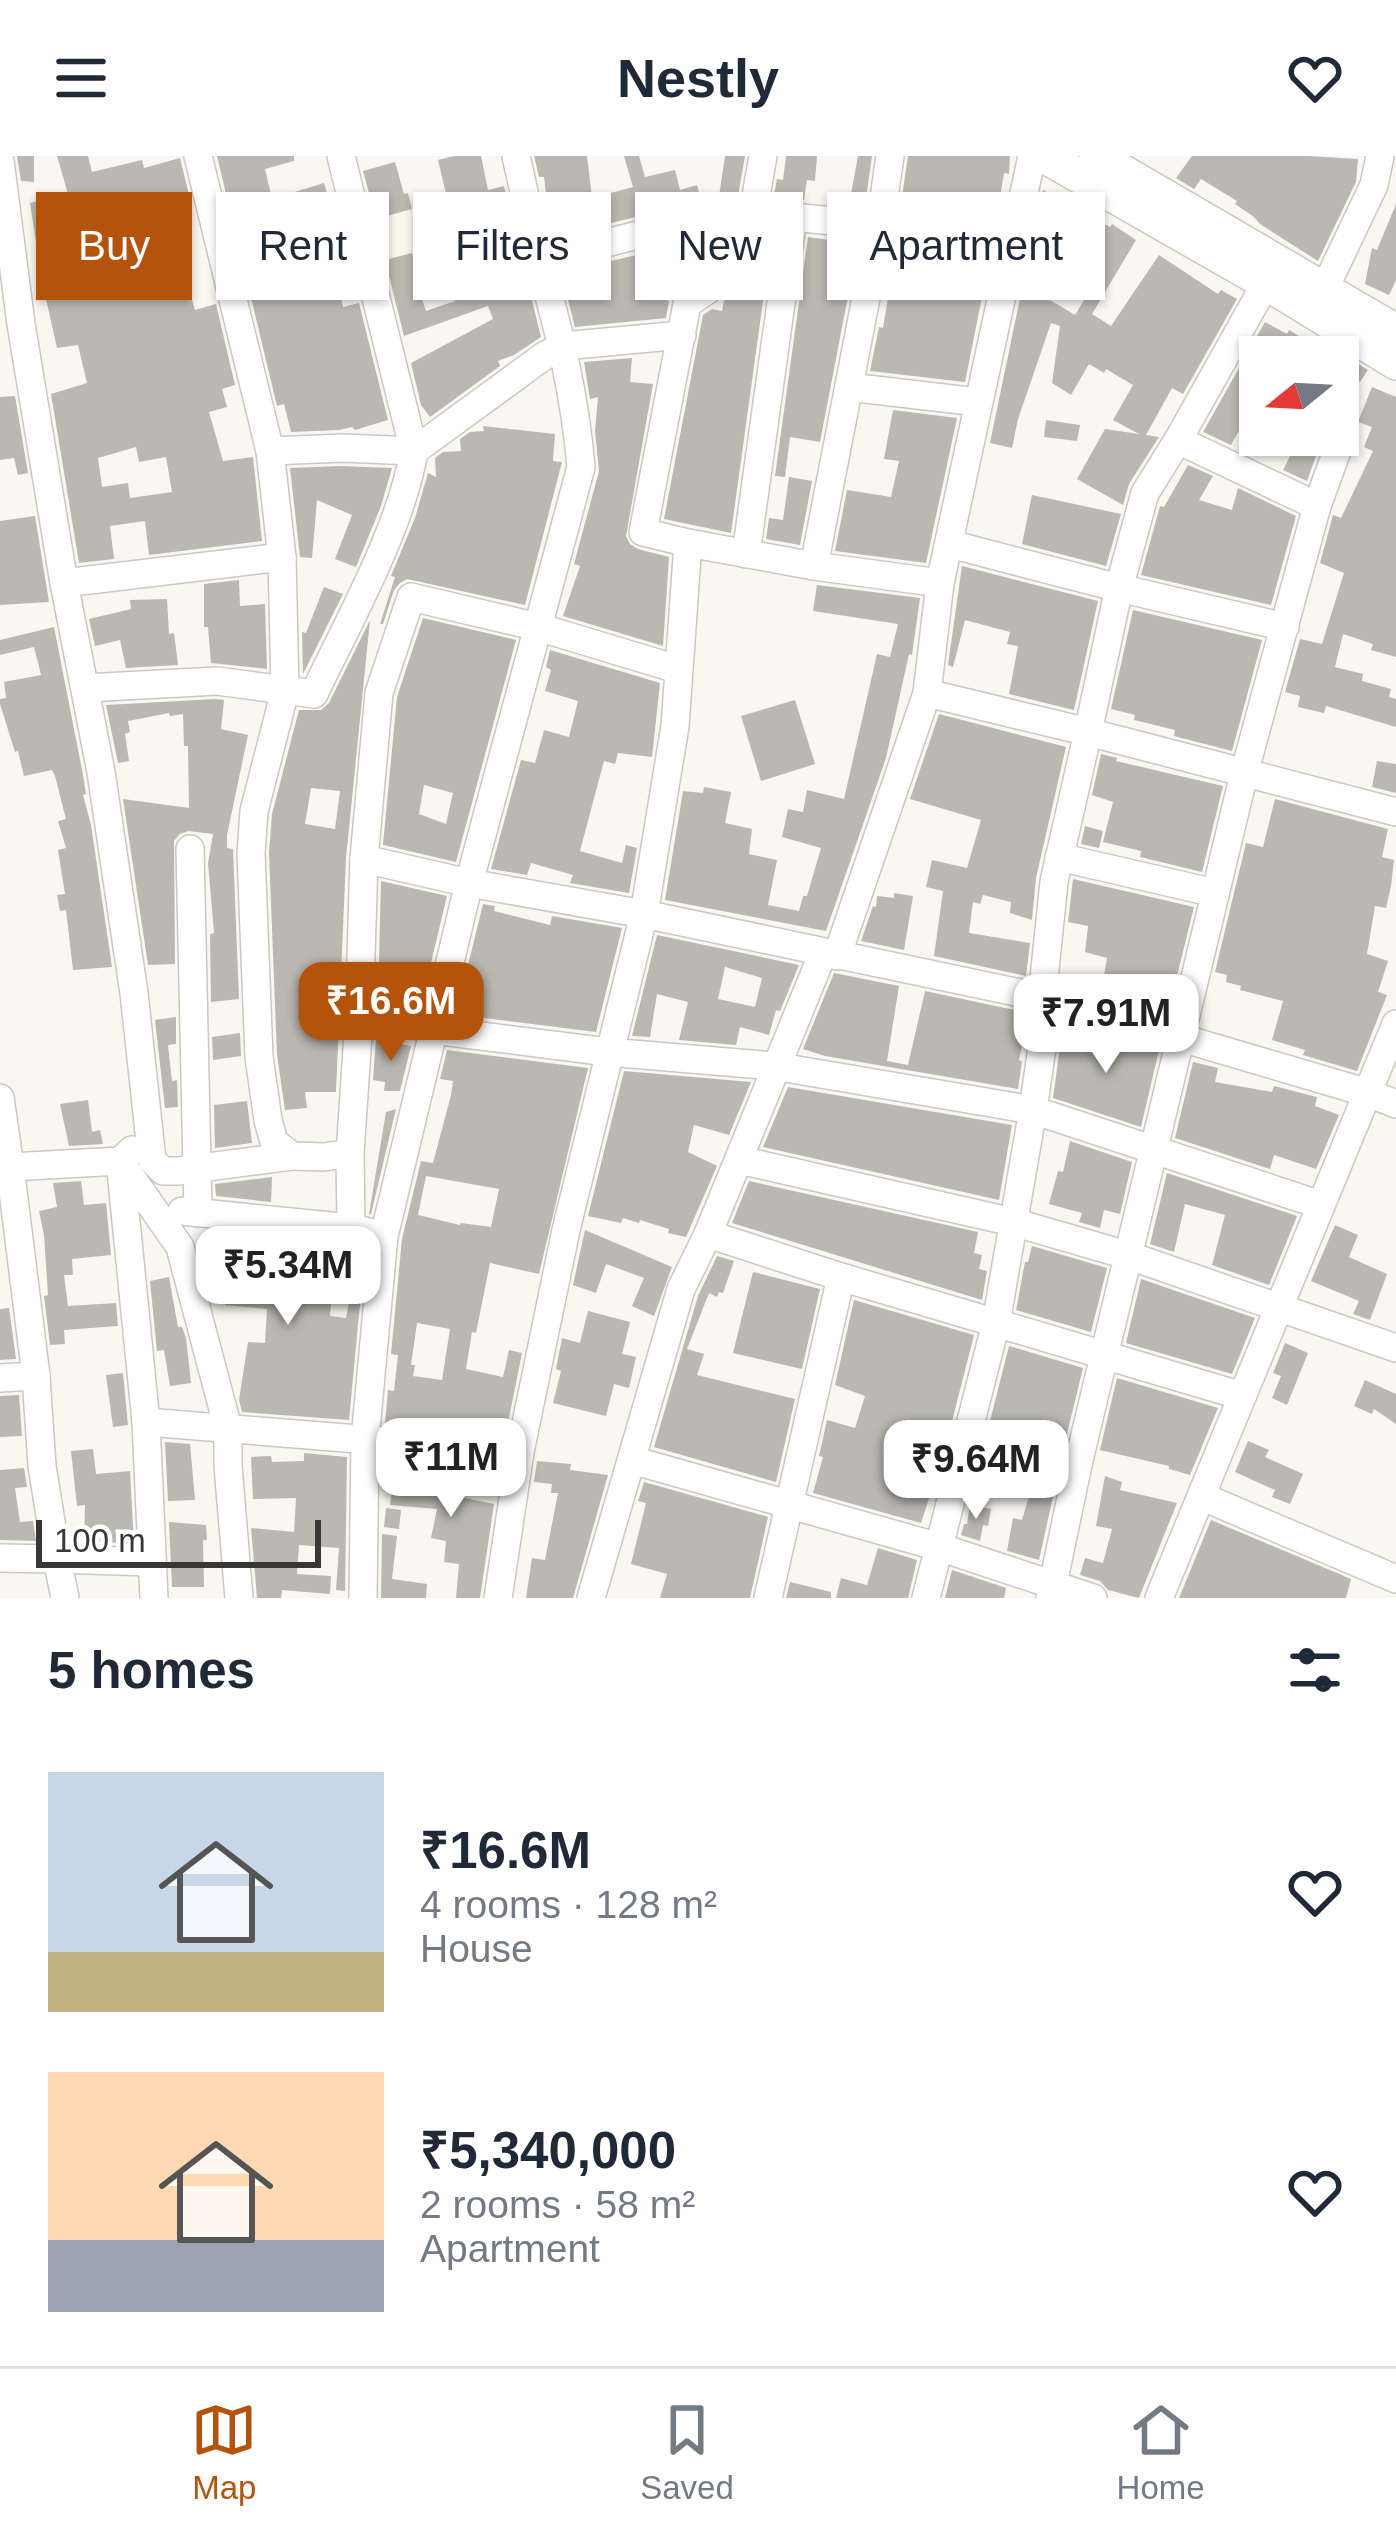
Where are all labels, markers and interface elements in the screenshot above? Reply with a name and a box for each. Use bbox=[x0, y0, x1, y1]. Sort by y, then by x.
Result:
icon: menu bbox=[48, 45, 114, 111]
icon: heart bbox=[1282, 45, 1348, 111]
text: Nestly bbox=[617, 48, 779, 108]
chip: Buy bbox=[36, 192, 192, 300]
chip: Rent bbox=[216, 192, 389, 300]
chip: Filters bbox=[413, 192, 611, 300]
chip: New bbox=[635, 192, 803, 300]
chip: Apartment bbox=[827, 192, 1105, 300]
north arrow bbox=[1239, 336, 1359, 456]
map controls bbox=[1239, 336, 1359, 456]
pin: ₹16.6M bbox=[293, 962, 489, 1064]
pin: ₹7.91M bbox=[1008, 974, 1204, 1076]
text: ₹16.6M bbox=[326, 979, 456, 1022]
text: ₹7.91M bbox=[1041, 991, 1171, 1034]
pin: ₹5.34M bbox=[190, 1226, 386, 1328]
text: ₹5.34M bbox=[223, 1243, 353, 1286]
pin: ₹11M bbox=[380, 1418, 522, 1520]
pin: ₹9.64M bbox=[878, 1420, 1074, 1522]
text: ₹11M bbox=[403, 1435, 499, 1478]
text: ₹9.64M bbox=[911, 1437, 1041, 1480]
scale bar bbox=[36, 1514, 321, 1567]
text: 100 m bbox=[54, 1522, 146, 1559]
icon: filters bbox=[1282, 1637, 1348, 1703]
text: 5 homes bbox=[48, 1642, 255, 1699]
icon: home bbox=[144, 1820, 288, 1964]
text: ₹16.6M bbox=[420, 1822, 591, 1879]
icon: heart bbox=[1282, 1859, 1348, 1925]
text: 4 rooms · 128 m² bbox=[420, 1883, 717, 1926]
text: House bbox=[420, 1927, 533, 1970]
icon: home bbox=[144, 2120, 288, 2264]
text: ₹5,340,000 bbox=[420, 2122, 676, 2179]
icon: heart bbox=[1282, 2159, 1348, 2225]
text: 2 rooms · 58 m² bbox=[420, 2183, 695, 2226]
text: Apartment bbox=[420, 2227, 600, 2270]
tab: Map bbox=[191, 2397, 257, 2507]
tab: Saved bbox=[640, 2397, 734, 2507]
tab: Home bbox=[1117, 2397, 1205, 2507]

